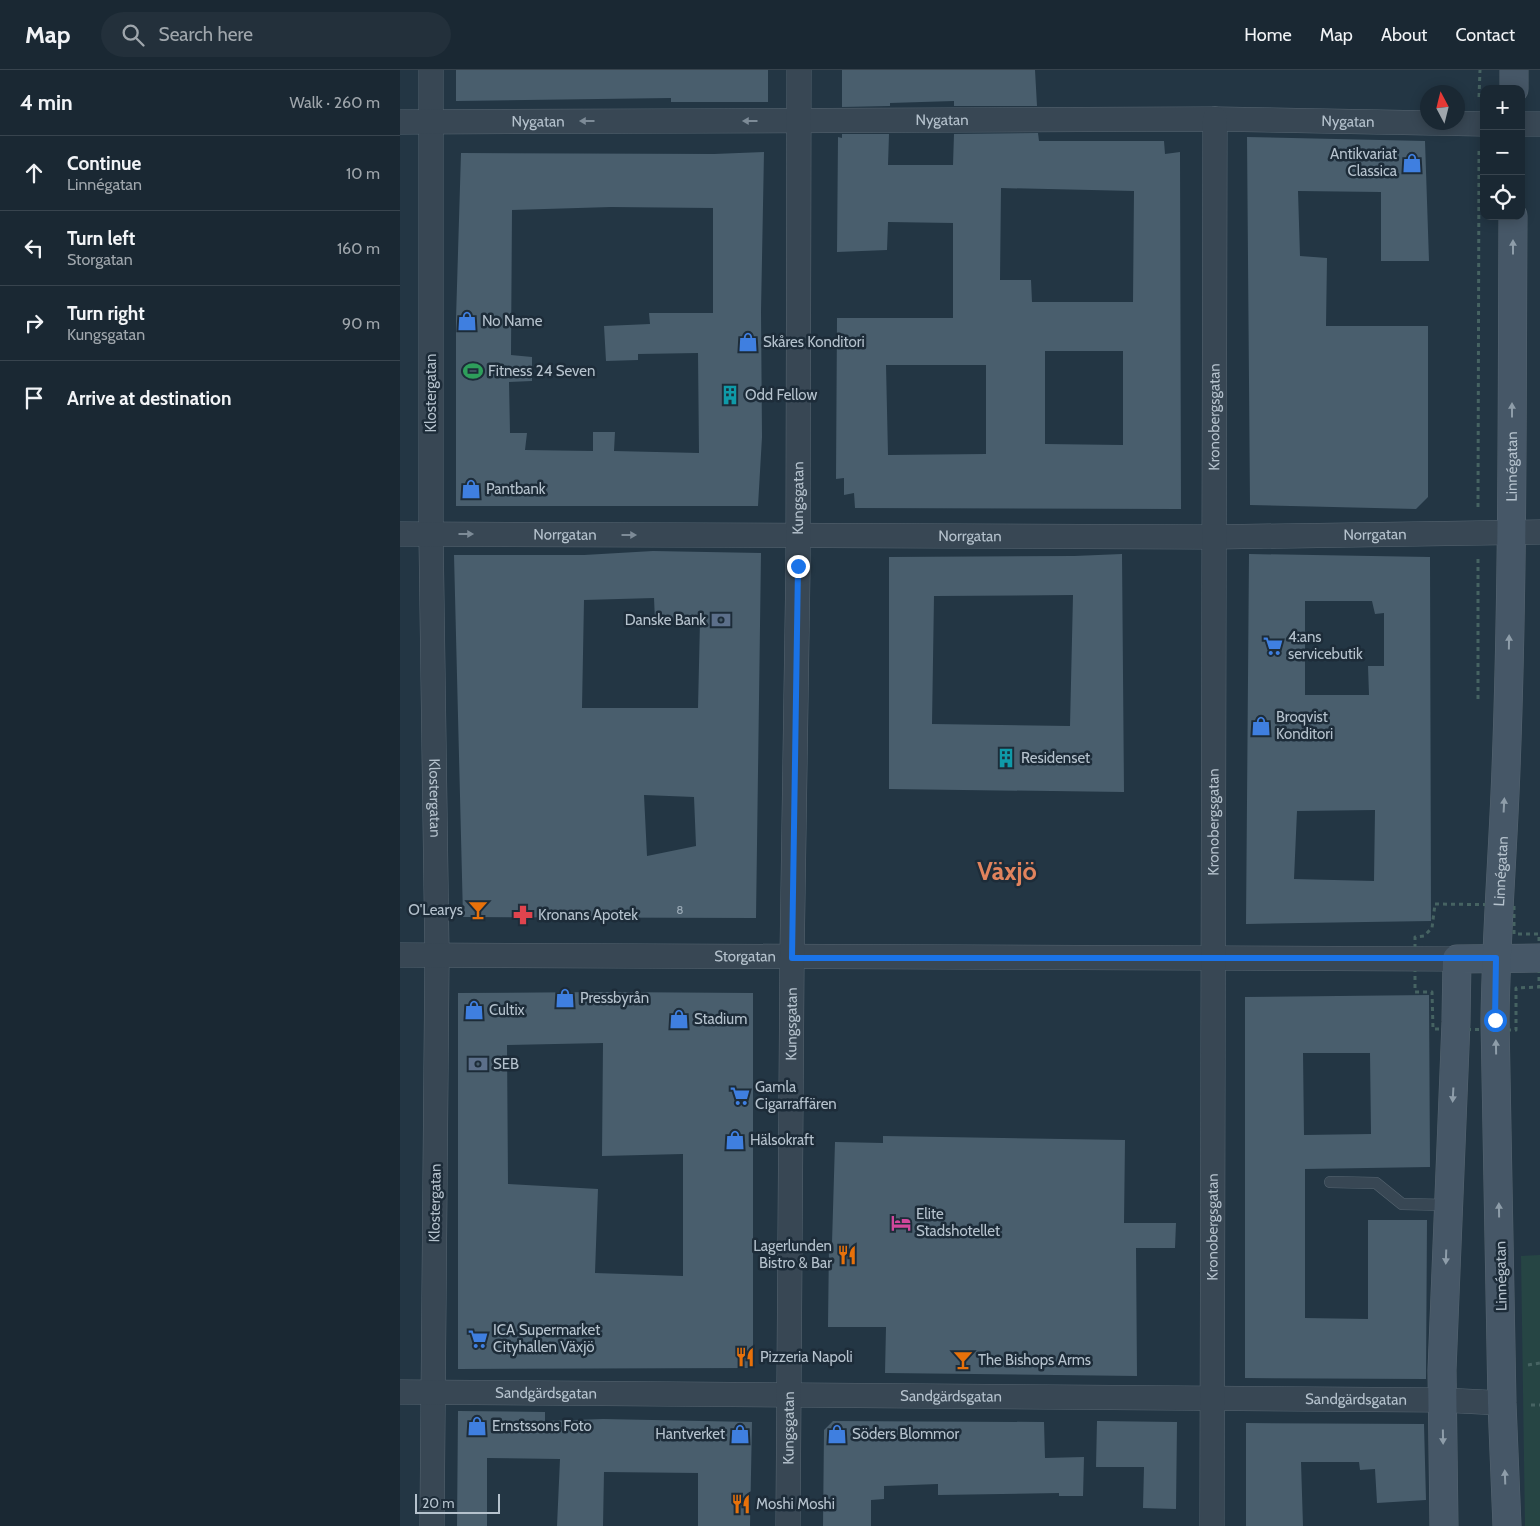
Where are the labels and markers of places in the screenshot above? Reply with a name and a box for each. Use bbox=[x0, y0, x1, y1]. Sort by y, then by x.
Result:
place label: Antikvariat Classica bbox=[1330, 145, 1398, 180]
shop icon: Antikvariat Classica bbox=[1401, 152, 1423, 174]
shop icon: No Name bbox=[456, 310, 478, 332]
place label: No Name bbox=[482, 312, 543, 330]
shop icon: Skåres Konditori bbox=[737, 331, 759, 353]
place label: Skåres Konditori bbox=[763, 333, 865, 351]
sports icon: Fitness 24 Seven bbox=[462, 360, 484, 382]
place label: Fitness 24 Seven bbox=[488, 362, 595, 380]
building icon: Odd Fellow bbox=[719, 384, 741, 406]
place label: Odd Fellow bbox=[745, 386, 818, 404]
shop icon: Pantbank bbox=[460, 478, 482, 500]
place label: Pantbank bbox=[486, 480, 546, 498]
bank icon: Danske Bank bbox=[710, 609, 732, 631]
place label: Danske Bank bbox=[625, 611, 706, 629]
place label: 4:ans servicebutik bbox=[1288, 628, 1363, 663]
supermarket icon: 4:ans servicebutik bbox=[1262, 635, 1284, 657]
place label: Broqvist Konditori bbox=[1276, 708, 1333, 743]
shop icon: Broqvist Konditori bbox=[1250, 715, 1272, 737]
building icon: Residenset bbox=[995, 747, 1017, 769]
place label: Residenset bbox=[1021, 749, 1090, 767]
bar icon: O'Learys bbox=[467, 899, 489, 921]
place label: O'Learys bbox=[408, 901, 463, 919]
pharmacy icon: Kronans Apotek bbox=[512, 904, 534, 926]
place label: Kronans Apotek bbox=[538, 906, 638, 924]
shop icon: Pressbyrån bbox=[554, 987, 576, 1009]
place label: Pressbyrån bbox=[580, 989, 649, 1007]
shop icon: Cultix bbox=[463, 999, 485, 1021]
place label: Cultix bbox=[489, 1001, 525, 1019]
shop icon: Stadium bbox=[668, 1008, 690, 1030]
place label: Stadium bbox=[694, 1010, 747, 1028]
bank icon: SEB bbox=[467, 1053, 489, 1075]
place label: SEB bbox=[493, 1055, 519, 1073]
place label: Gamla Cigarraffären bbox=[755, 1078, 837, 1113]
supermarket icon: Gamla Cigarraffären bbox=[729, 1085, 751, 1107]
shop icon: Hälsokraft bbox=[724, 1129, 746, 1151]
place label: Hälsokraft bbox=[750, 1131, 814, 1149]
place label: Elite Stadshotellet bbox=[916, 1205, 1000, 1240]
hotel icon: Elite Stadshotellet bbox=[890, 1212, 912, 1234]
place label: Lagerlunden Bistro & Bar bbox=[753, 1237, 832, 1272]
restaurant icon: Lagerlunden Bistro & Bar bbox=[836, 1244, 858, 1266]
place label: ICA Supermarket Cityhallen Växjö bbox=[493, 1321, 600, 1356]
supermarket icon: ICA Supermarket Cityhallen Växjö bbox=[467, 1328, 489, 1350]
restaurant icon: Pizzeria Napoli bbox=[734, 1346, 756, 1368]
place label: Pizzeria Napoli bbox=[760, 1348, 853, 1366]
bar icon: The Bishops Arms bbox=[952, 1349, 974, 1371]
place label: The Bishops Arms bbox=[978, 1351, 1091, 1369]
shop icon: Ernstssons Foto bbox=[466, 1415, 488, 1437]
place label: Ernstssons Foto bbox=[492, 1417, 592, 1435]
shop icon: Hantverket bbox=[729, 1423, 751, 1445]
shop icon: Söders Blommor bbox=[826, 1423, 848, 1445]
place label: Hantverket bbox=[655, 1425, 725, 1443]
place label: Söders Blommor bbox=[852, 1425, 959, 1443]
restaurant icon: Moshi Moshi bbox=[730, 1493, 752, 1515]
place label: Moshi Moshi bbox=[756, 1495, 835, 1513]

